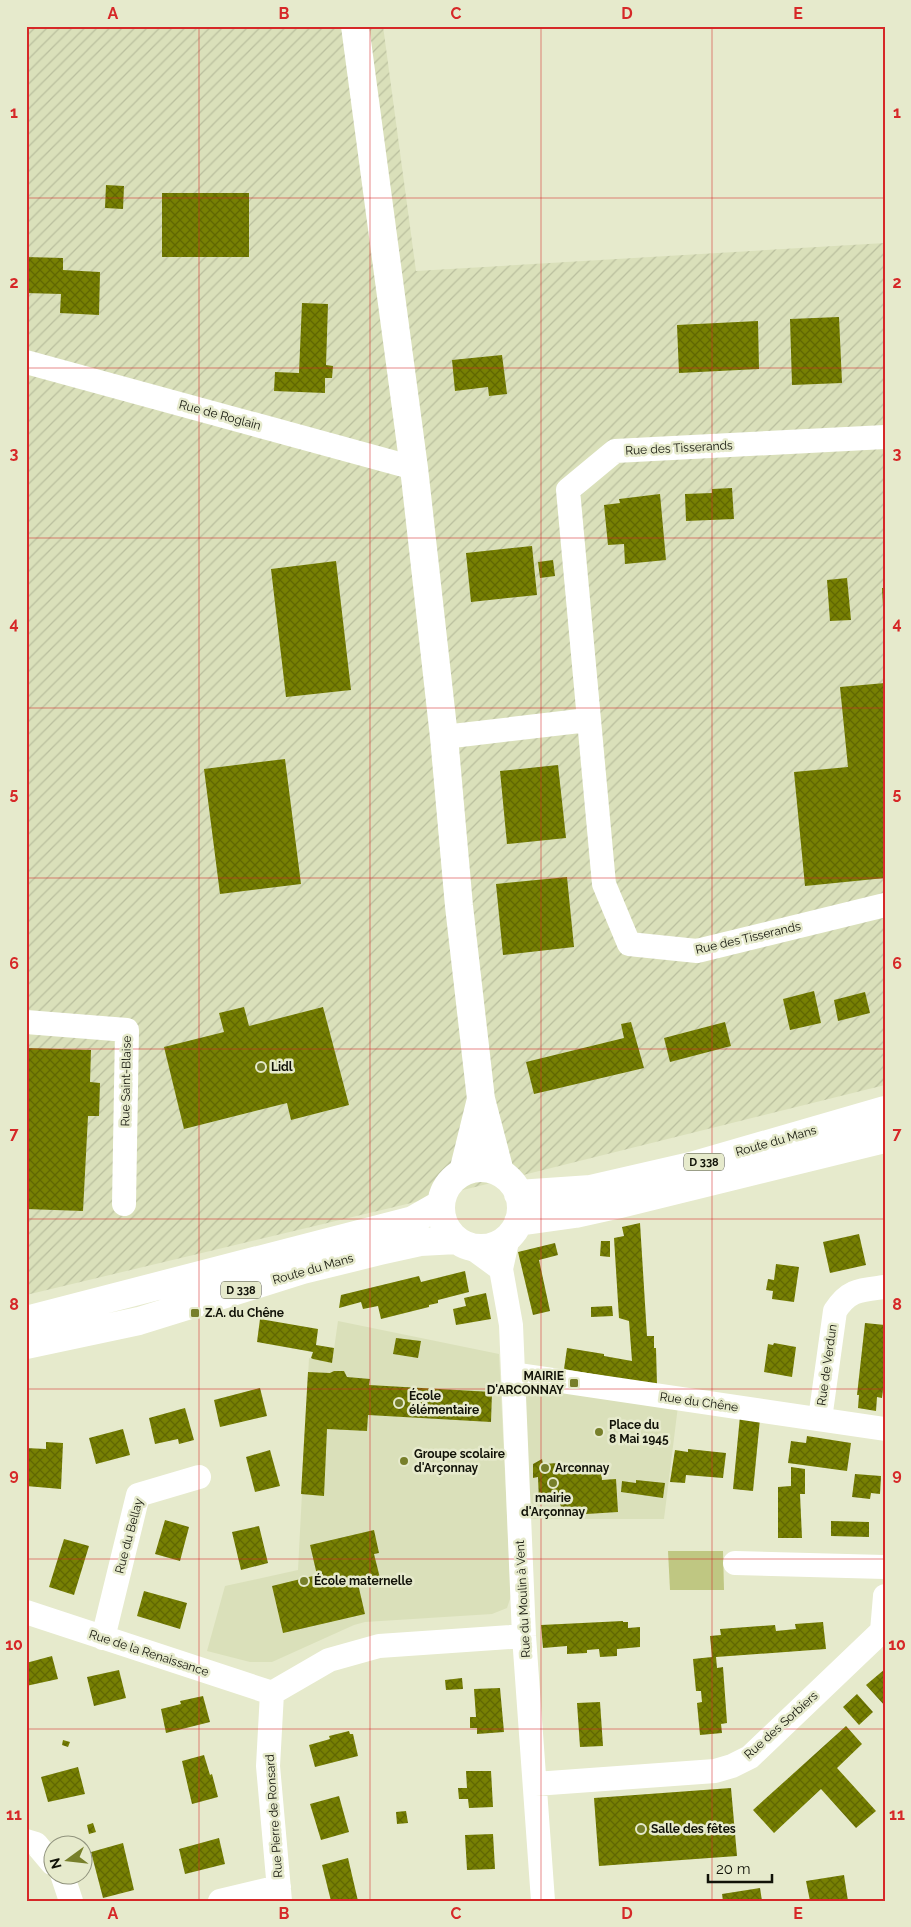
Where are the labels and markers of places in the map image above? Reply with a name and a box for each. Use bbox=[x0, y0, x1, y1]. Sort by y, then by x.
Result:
place label: Lidl bbox=[271, 1060, 293, 1074]
marker: Lidl bbox=[255, 1061, 267, 1073]
place label: Z.A. du Chêne bbox=[205, 1306, 284, 1320]
marker: Z.A. du Chêne bbox=[189, 1307, 201, 1319]
place label: MAIRIE D'ARCONNAY bbox=[487, 1369, 564, 1397]
marker: MAIRIE D'ARCONNAY bbox=[568, 1377, 580, 1389]
place label: École élémentaire bbox=[409, 1388, 479, 1417]
marker: École élémentaire bbox=[393, 1397, 405, 1409]
place label: Place du 8 Mai 1945 bbox=[609, 1418, 669, 1446]
marker: Place du 8 Mai 1945 bbox=[593, 1426, 605, 1438]
place label: Groupe scolaire d'Arçonnay bbox=[414, 1447, 505, 1475]
marker: Groupe scolaire d'Arçonnay bbox=[398, 1455, 410, 1467]
place label: Arconnay bbox=[555, 1461, 610, 1475]
marker: Arconnay bbox=[539, 1462, 551, 1474]
marker: mairie d'Arçonnay bbox=[547, 1477, 559, 1489]
place label: mairie d'Arçonnay bbox=[521, 1491, 585, 1519]
place label: École maternelle bbox=[314, 1573, 413, 1588]
marker: École maternelle bbox=[298, 1575, 310, 1587]
place label: Salle des fêtes bbox=[651, 1822, 736, 1836]
marker: Salle des fêtes bbox=[635, 1823, 647, 1835]

